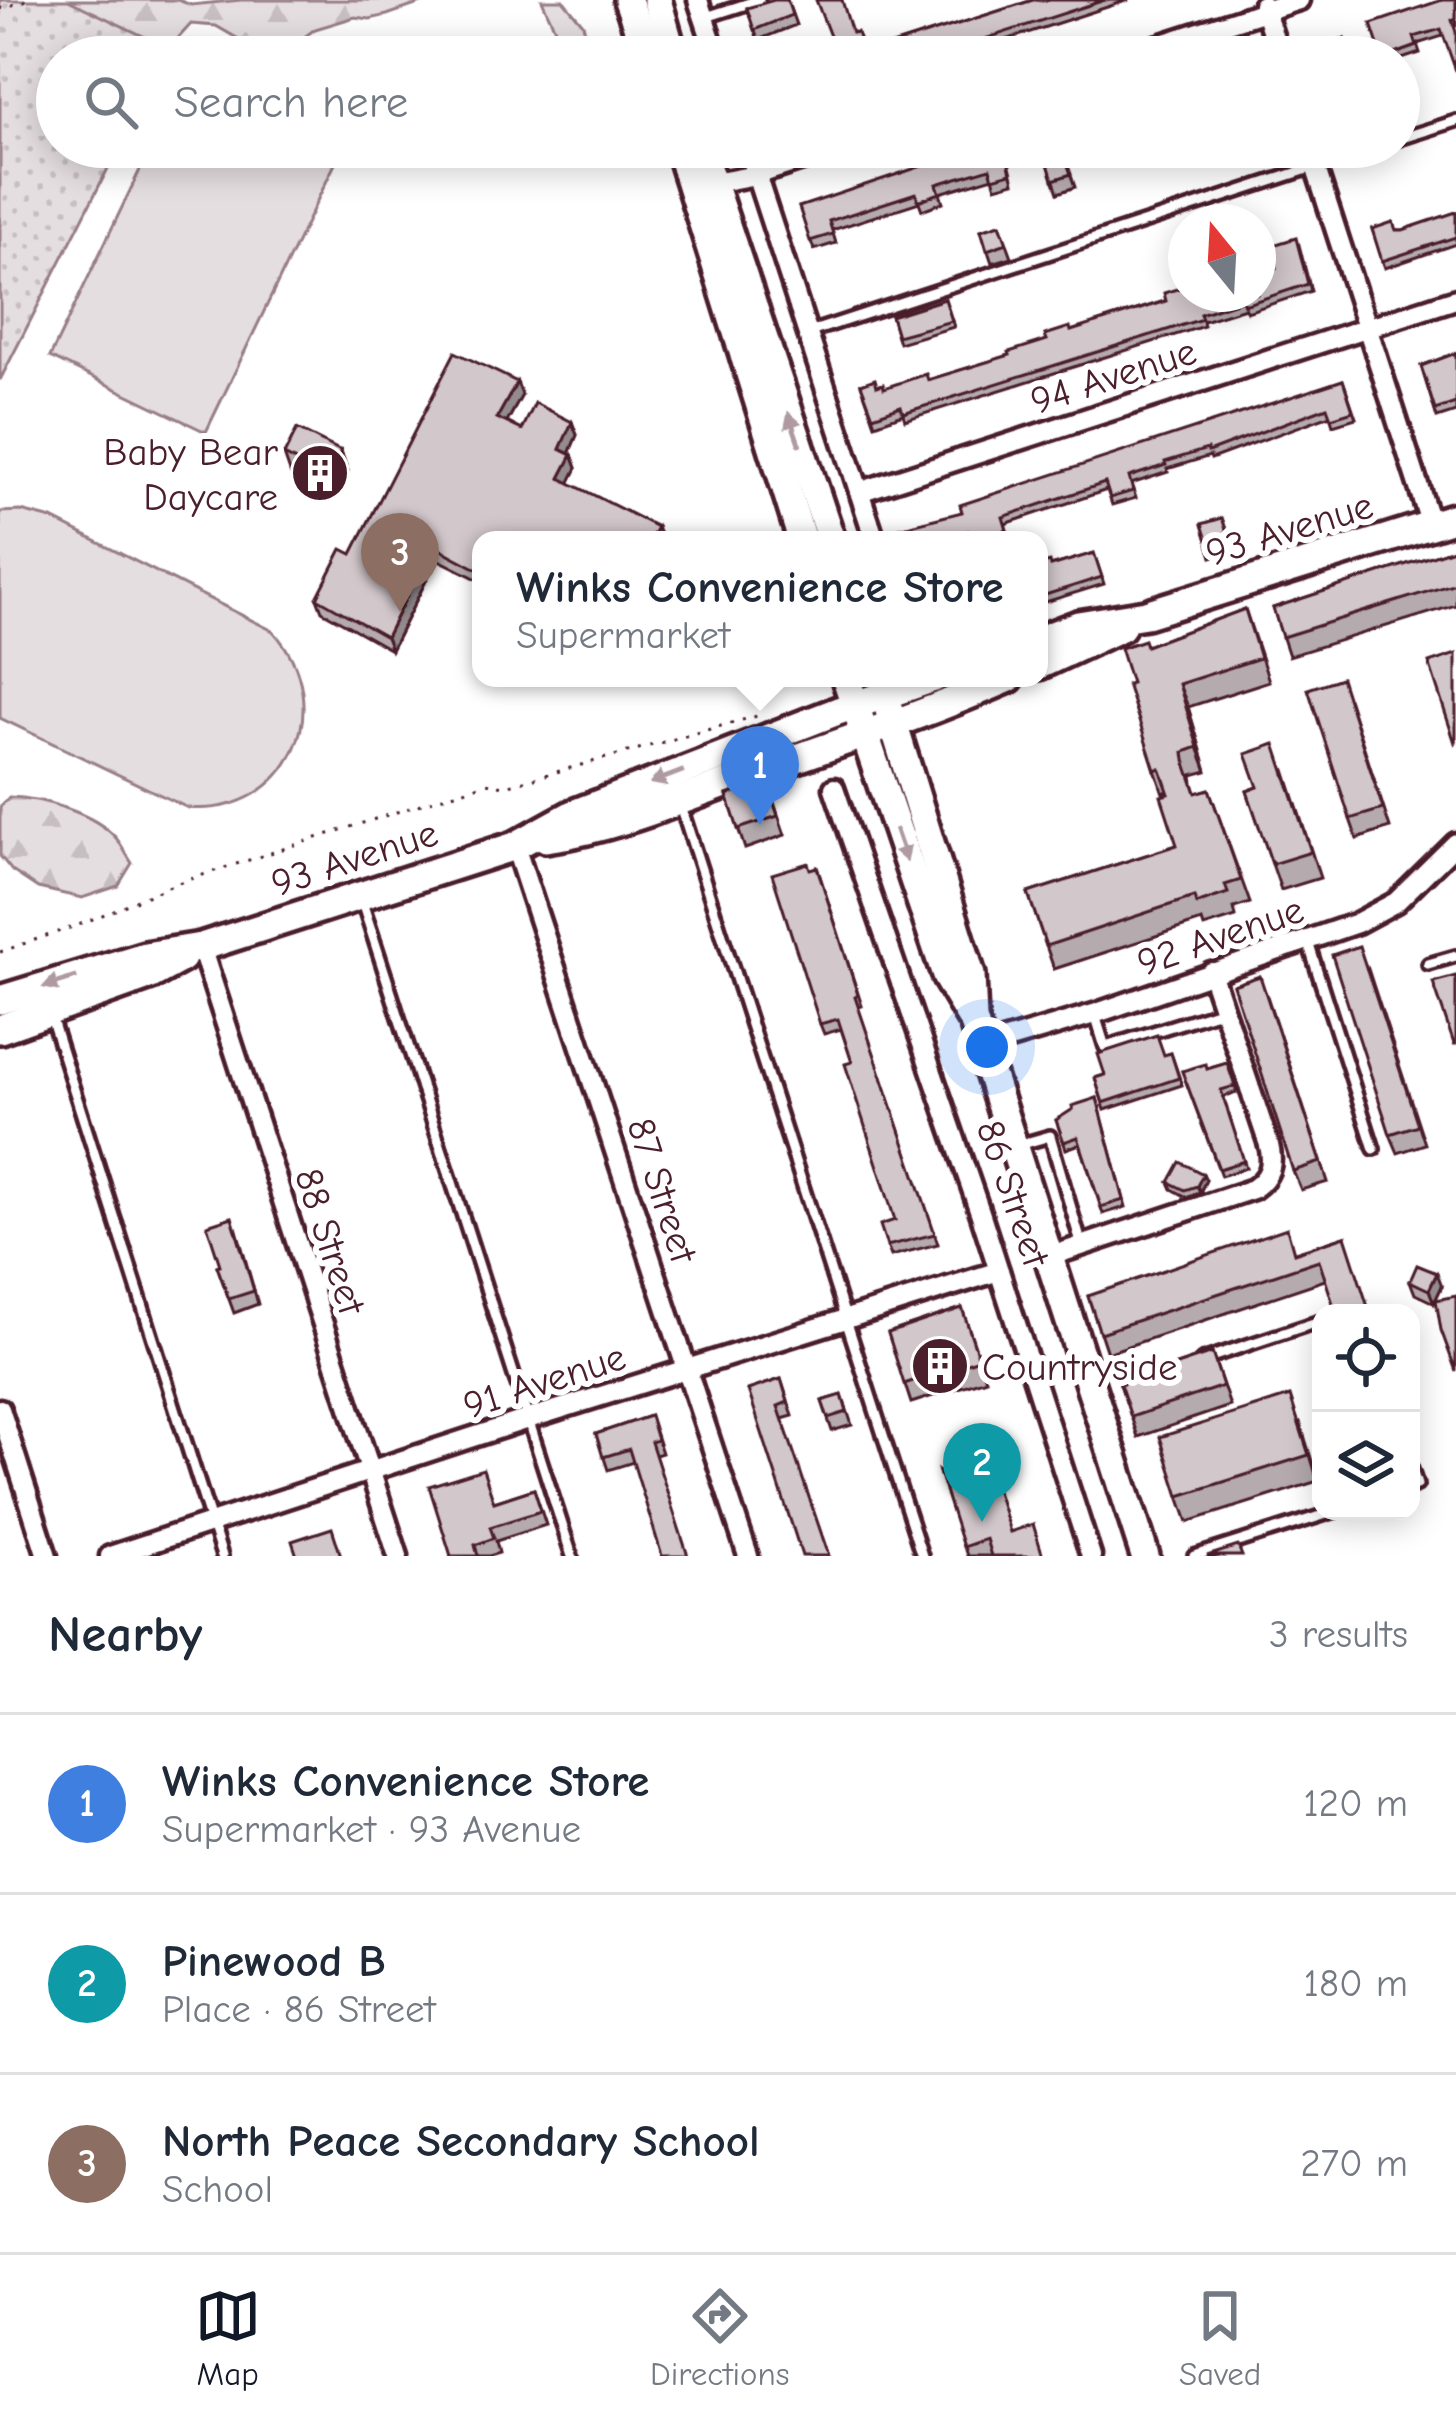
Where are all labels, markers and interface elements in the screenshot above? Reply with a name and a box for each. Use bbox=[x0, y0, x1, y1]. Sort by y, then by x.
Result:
search box bbox=[36, 36, 1420, 168]
icon: search bbox=[78, 69, 144, 135]
text: Search here bbox=[174, 76, 408, 128]
north arrow bbox=[1168, 204, 1276, 312]
street label: 94 Avenue bbox=[1025, 329, 1202, 424]
one-way arrow bbox=[783, 410, 802, 447]
place label: Baby Bear Daycare bbox=[103, 430, 279, 520]
building icon: Baby Bear Daycare bbox=[289, 442, 351, 504]
street label: 93 Avenue bbox=[1201, 483, 1378, 576]
pin: 3 bbox=[361, 513, 439, 612]
popup bbox=[472, 531, 1048, 687]
text: Winks Convenience Store bbox=[516, 561, 1004, 613]
text: Supermarket bbox=[516, 613, 730, 658]
pin: 1 bbox=[721, 726, 799, 825]
one-way arrow bbox=[649, 769, 685, 788]
street label: 93 Avenue bbox=[266, 810, 443, 906]
one-way arrow bbox=[893, 827, 912, 864]
street label: 92 Avenue bbox=[1131, 887, 1310, 986]
one-way arrow bbox=[41, 974, 77, 992]
your location bbox=[957, 1017, 1017, 1077]
street label: 87 Street bbox=[617, 1113, 707, 1270]
street label: 86 Street bbox=[967, 1114, 1059, 1274]
street label: 88 Street bbox=[285, 1163, 375, 1322]
map controls bbox=[1312, 1304, 1420, 1520]
button: locate bbox=[1312, 1304, 1420, 1412]
street label: 91 Avenue bbox=[458, 1334, 631, 1429]
building icon: Countryside bbox=[909, 1335, 971, 1397]
place label: Countryside bbox=[982, 1345, 1177, 1390]
button: layers bbox=[1312, 1412, 1420, 1520]
pin: 2 bbox=[943, 1423, 1021, 1522]
text: Nearby bbox=[48, 1605, 202, 1664]
text: 3 results bbox=[1269, 1612, 1408, 1657]
text: Winks Convenience Store bbox=[162, 1755, 649, 1807]
text: 1 bbox=[79, 1781, 95, 1826]
text: 120 m bbox=[1303, 1781, 1408, 1826]
text: Supermarket · 93 Avenue bbox=[162, 1807, 581, 1852]
text: Pinewood B bbox=[162, 1935, 386, 1987]
text: 2 bbox=[77, 1961, 97, 2006]
text: 180 m bbox=[1303, 1961, 1408, 2006]
text: Place · 86 Street bbox=[162, 1987, 436, 2032]
text: North Peace Secondary School bbox=[162, 2115, 760, 2167]
text: 3 bbox=[77, 2141, 97, 2186]
text: 270 m bbox=[1300, 2141, 1408, 2186]
text: School bbox=[162, 2167, 273, 2212]
tab: Map bbox=[195, 2283, 261, 2393]
tab: Directions bbox=[650, 2283, 790, 2393]
tab: Saved bbox=[1179, 2283, 1261, 2393]

